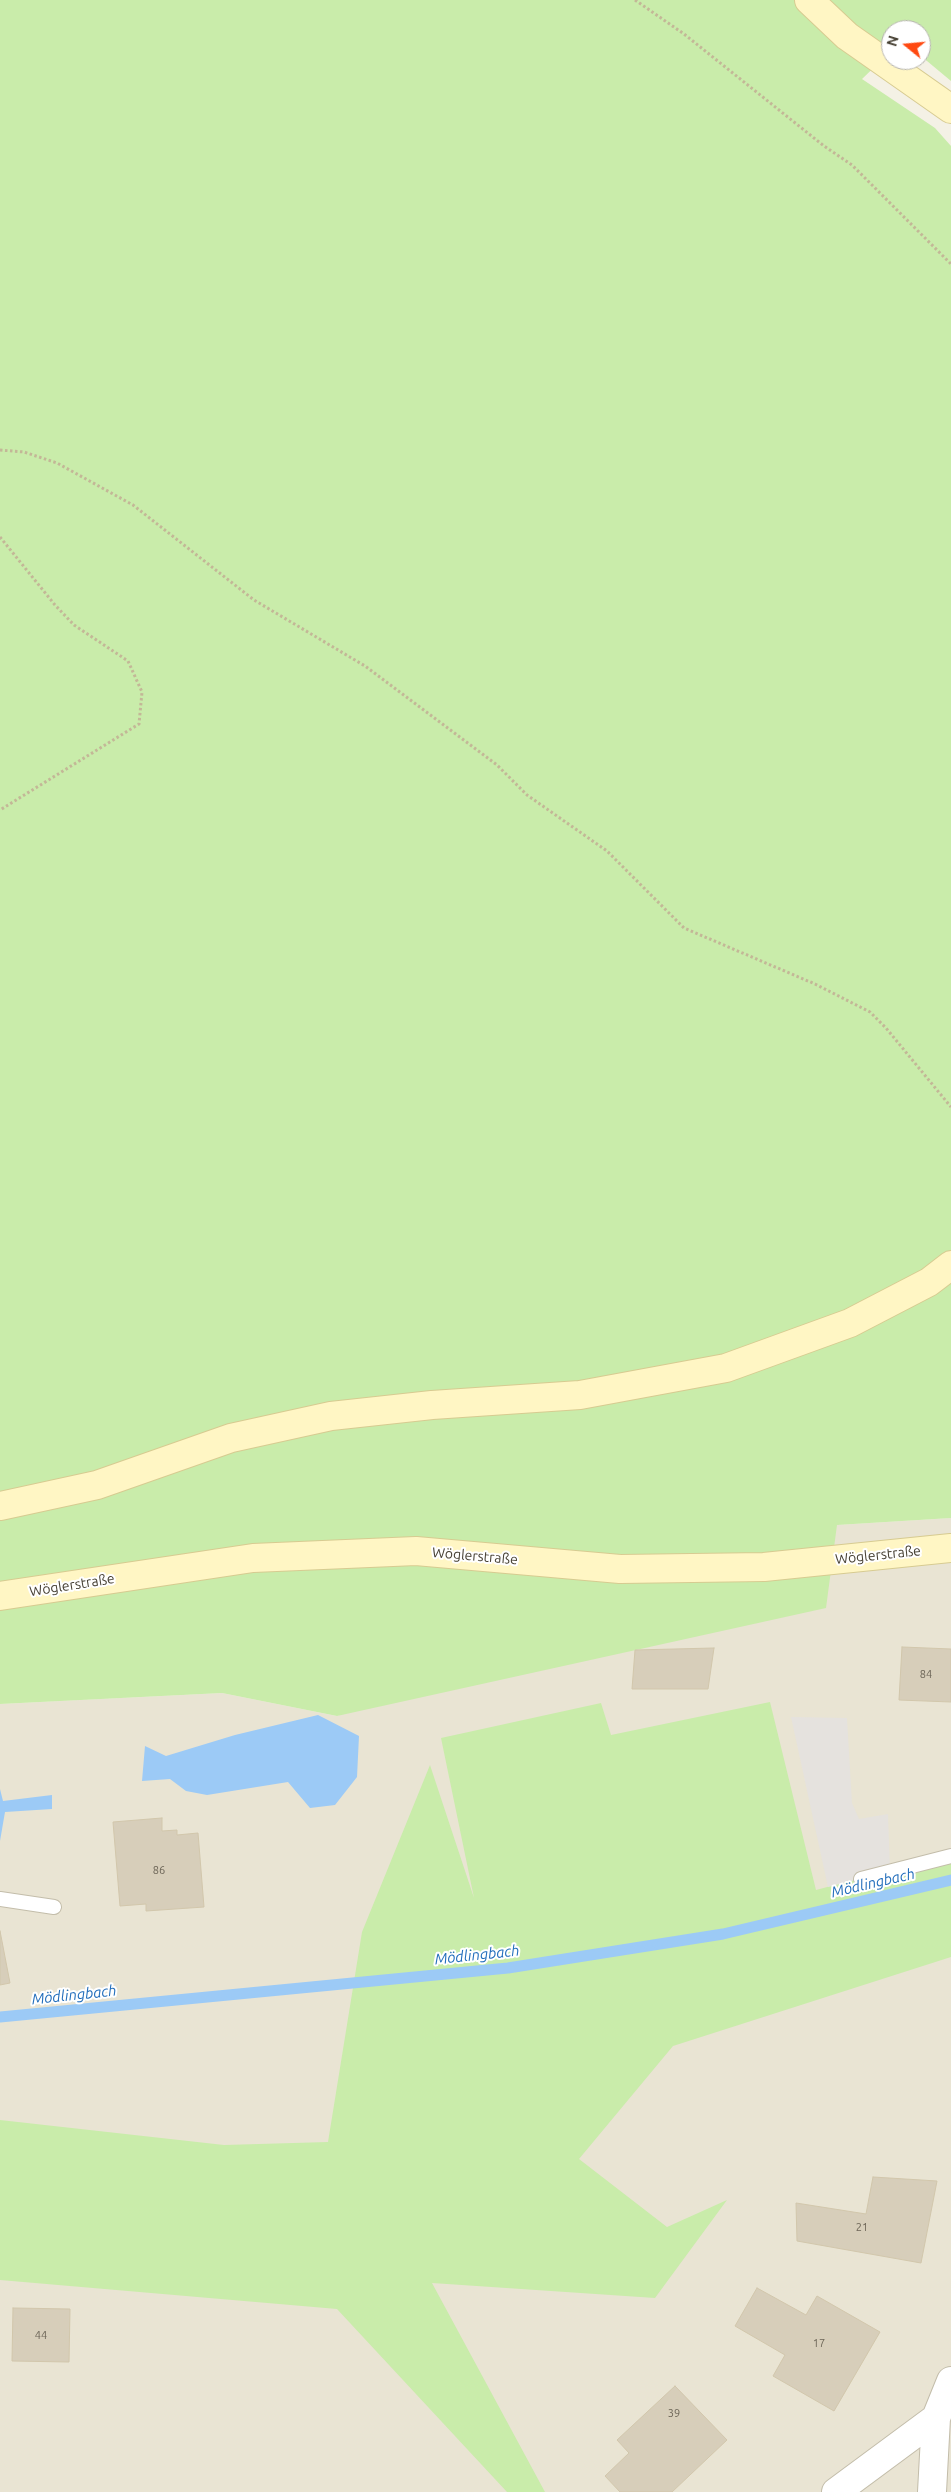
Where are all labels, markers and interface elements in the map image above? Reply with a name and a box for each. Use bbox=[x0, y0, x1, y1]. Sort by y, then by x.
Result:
north arrow bbox=[881, 20, 931, 70]
text: N bbox=[883, 34, 902, 48]
street label: Wöglerstraße bbox=[834, 1542, 922, 1568]
street label: Wöglerstraße bbox=[431, 1544, 519, 1568]
street label: Wöglerstraße bbox=[28, 1570, 116, 1600]
house number: 84 bbox=[920, 1667, 932, 1681]
house number: 86 bbox=[153, 1863, 165, 1877]
water label: Mödlingbach bbox=[829, 1865, 917, 1901]
water label: Mödlingbach bbox=[434, 1942, 520, 1968]
water label: Mödlingbach bbox=[31, 1982, 117, 2008]
house number: 21 bbox=[856, 2220, 868, 2234]
house number: 44 bbox=[35, 2328, 47, 2342]
house number: 17 bbox=[813, 2336, 825, 2350]
house number: 39 bbox=[668, 2406, 680, 2420]

